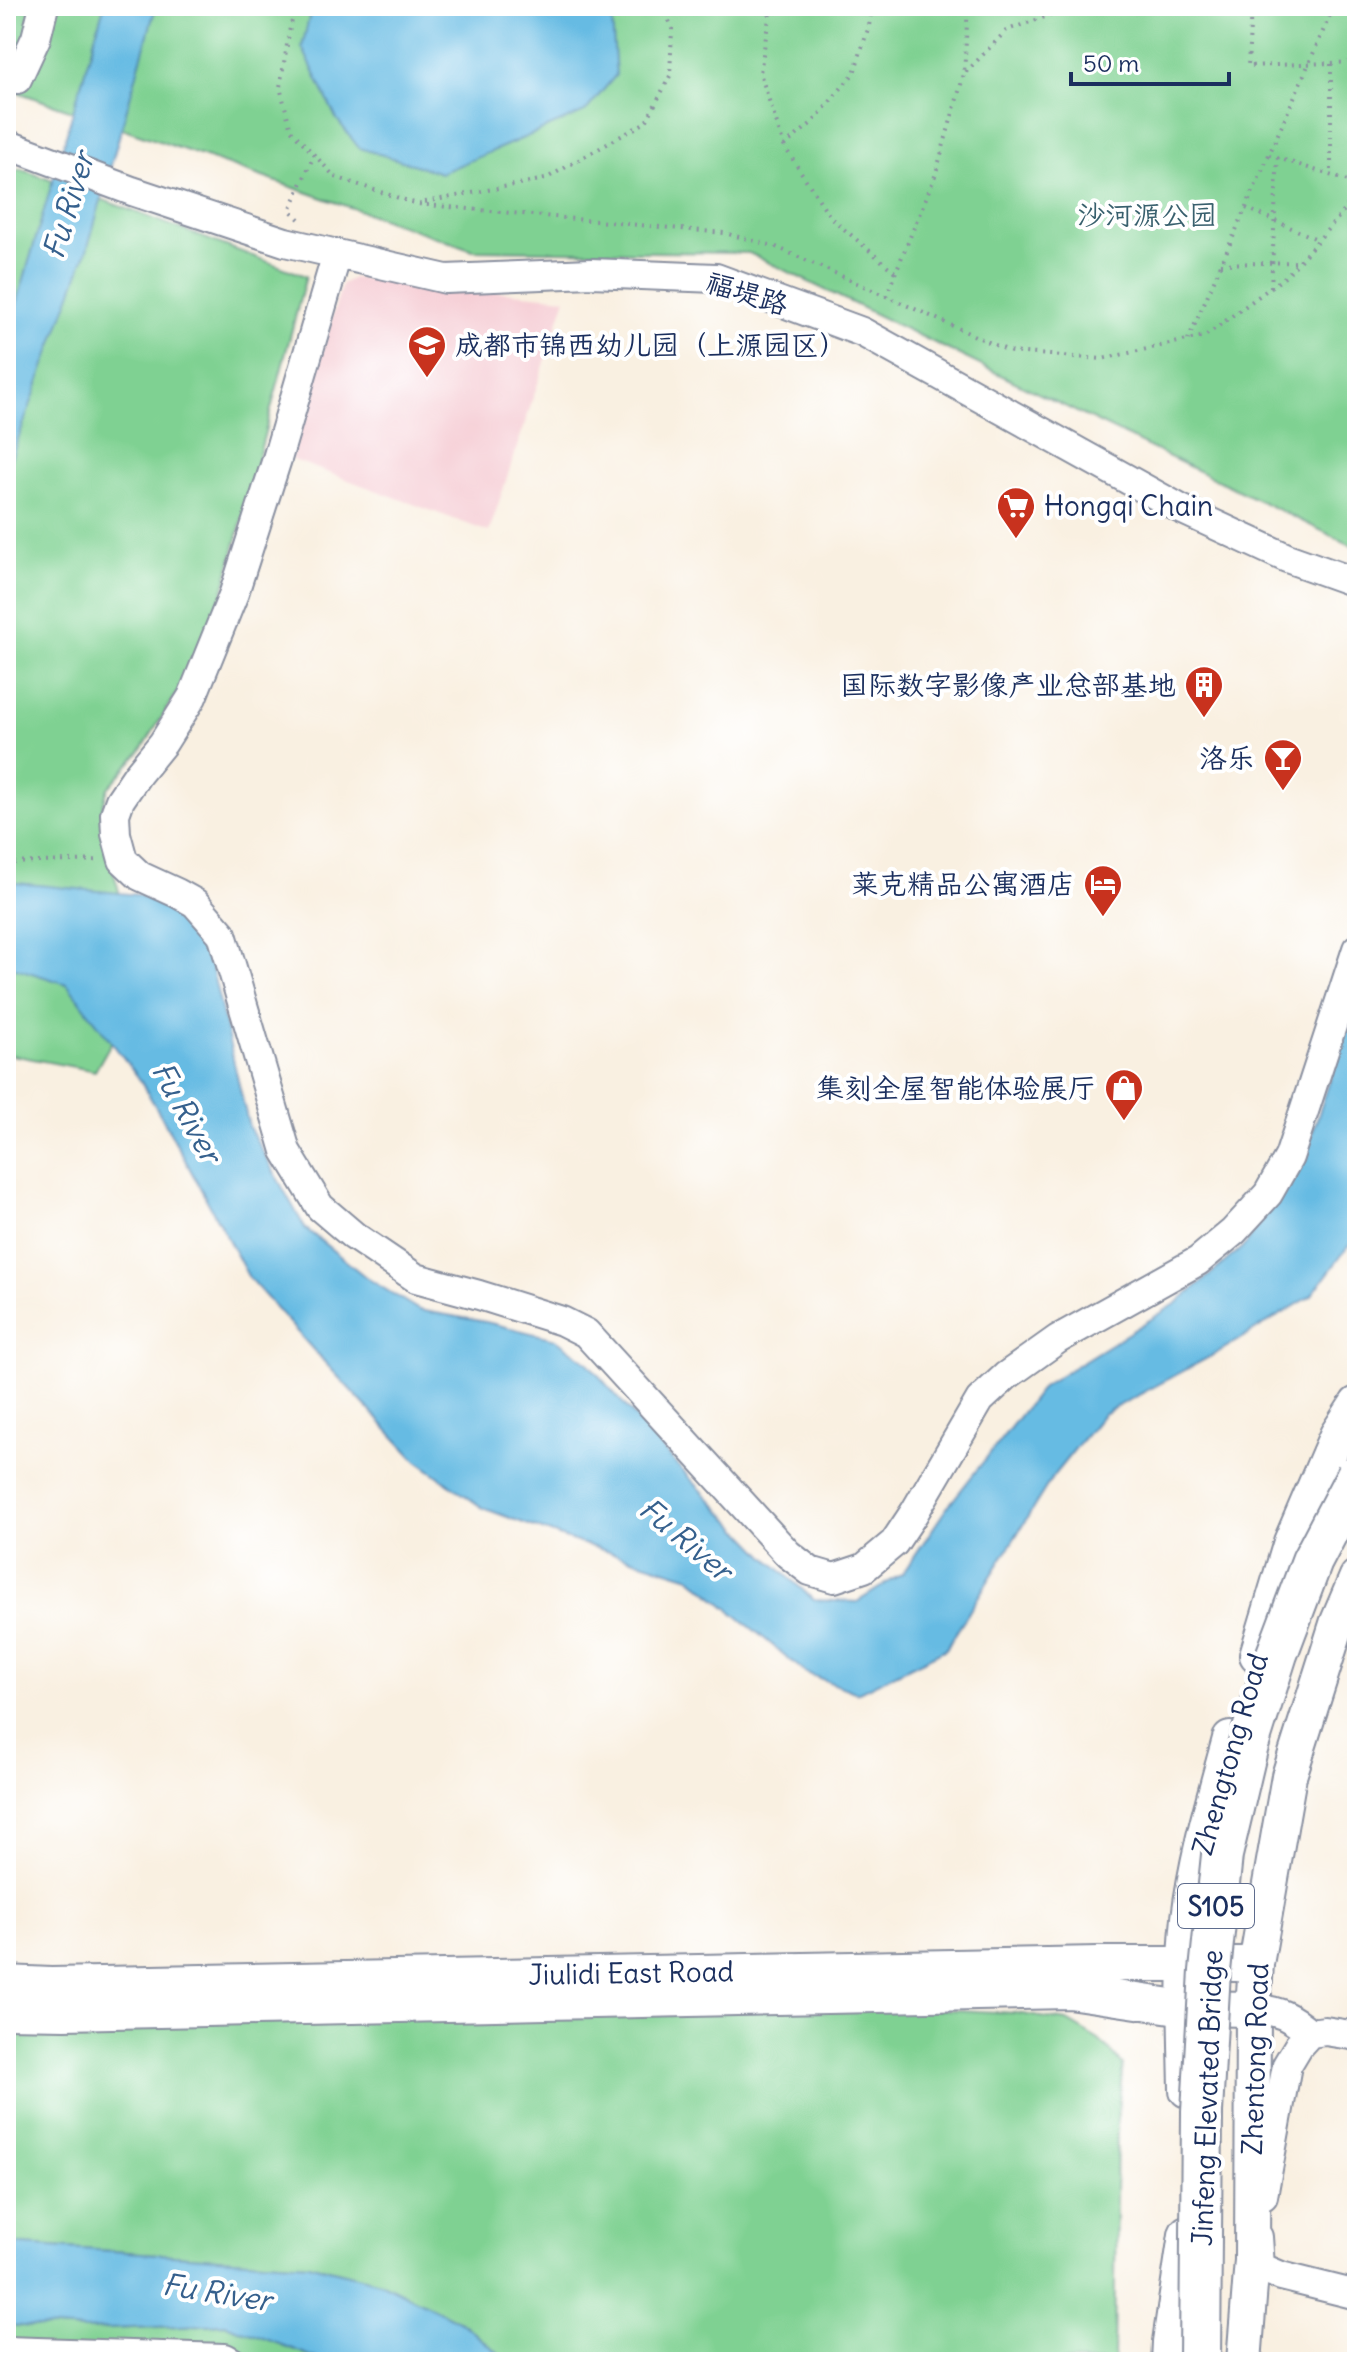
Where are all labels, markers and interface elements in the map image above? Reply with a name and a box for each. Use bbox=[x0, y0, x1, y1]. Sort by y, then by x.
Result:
scale bar bbox=[1071, 36, 1229, 86]
text: 50 m bbox=[1083, 48, 1139, 78]
water label: Fu River bbox=[34, 144, 103, 263]
park label: 沙河源公园 bbox=[1077, 197, 1217, 233]
street label: 福堤路 bbox=[702, 264, 792, 322]
school or university icon: 成都市锦西幼儿园（上源园区） bbox=[406, 324, 448, 379]
place label: 成都市锦西幼儿园（上源园区） bbox=[455, 327, 847, 363]
supermarket icon: Hongqi Chain bbox=[995, 485, 1037, 540]
place label: Hongqi Chain bbox=[1044, 488, 1213, 524]
building icon: 国际数字影像产业总部基地 bbox=[1183, 664, 1225, 719]
place label: 国际数字影像产业总部基地 bbox=[840, 667, 1176, 703]
bar icon: 洛乐 bbox=[1262, 737, 1304, 792]
place label: 洛乐 bbox=[1199, 740, 1255, 776]
hotel icon: 莱克精品公寓酒店 bbox=[1082, 863, 1124, 918]
place label: 莱克精品公寓酒店 bbox=[851, 866, 1075, 902]
water label: Fu River bbox=[144, 1055, 232, 1172]
shop icon: 集刻全屋智能体验展厅 bbox=[1103, 1067, 1145, 1122]
place label: 集刻全屋智能体验展厅 bbox=[816, 1070, 1096, 1106]
water label: Fu River bbox=[632, 1489, 743, 1591]
street label: Zhengtong Road bbox=[1184, 1649, 1276, 1859]
road number: S105 bbox=[1178, 1884, 1254, 1928]
street label: Jinfeng Elevated Bridge bbox=[1184, 1949, 1230, 2247]
street label: Jiulidi East Road bbox=[528, 1953, 734, 1993]
street label: Zhentong Road bbox=[1234, 1962, 1276, 2156]
water label: Fu River bbox=[160, 2265, 278, 2320]

